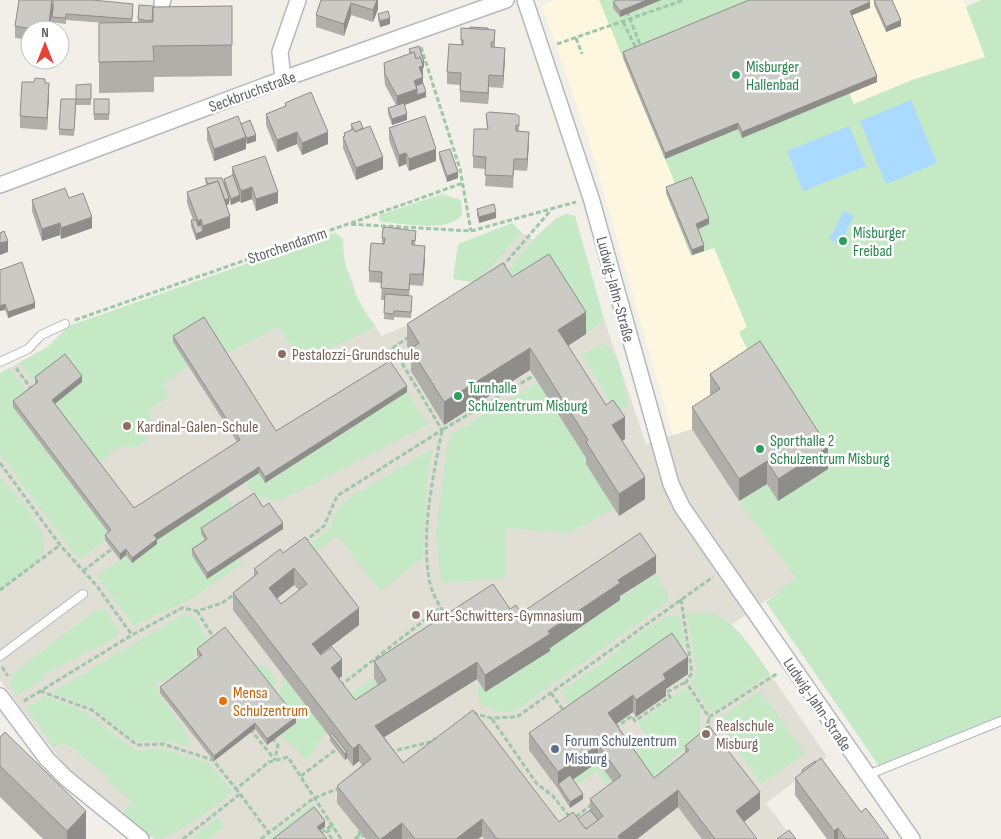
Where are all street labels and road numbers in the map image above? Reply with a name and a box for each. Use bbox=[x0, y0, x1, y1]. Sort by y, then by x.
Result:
street label: Seckbruchstraße bbox=[206, 68, 299, 117]
street label: Storchendamm bbox=[245, 224, 330, 269]
street label: Ludwig-Jahn-Straße bbox=[591, 235, 638, 344]
street label: Ludwig-Jahn-Straße bbox=[779, 655, 855, 755]

